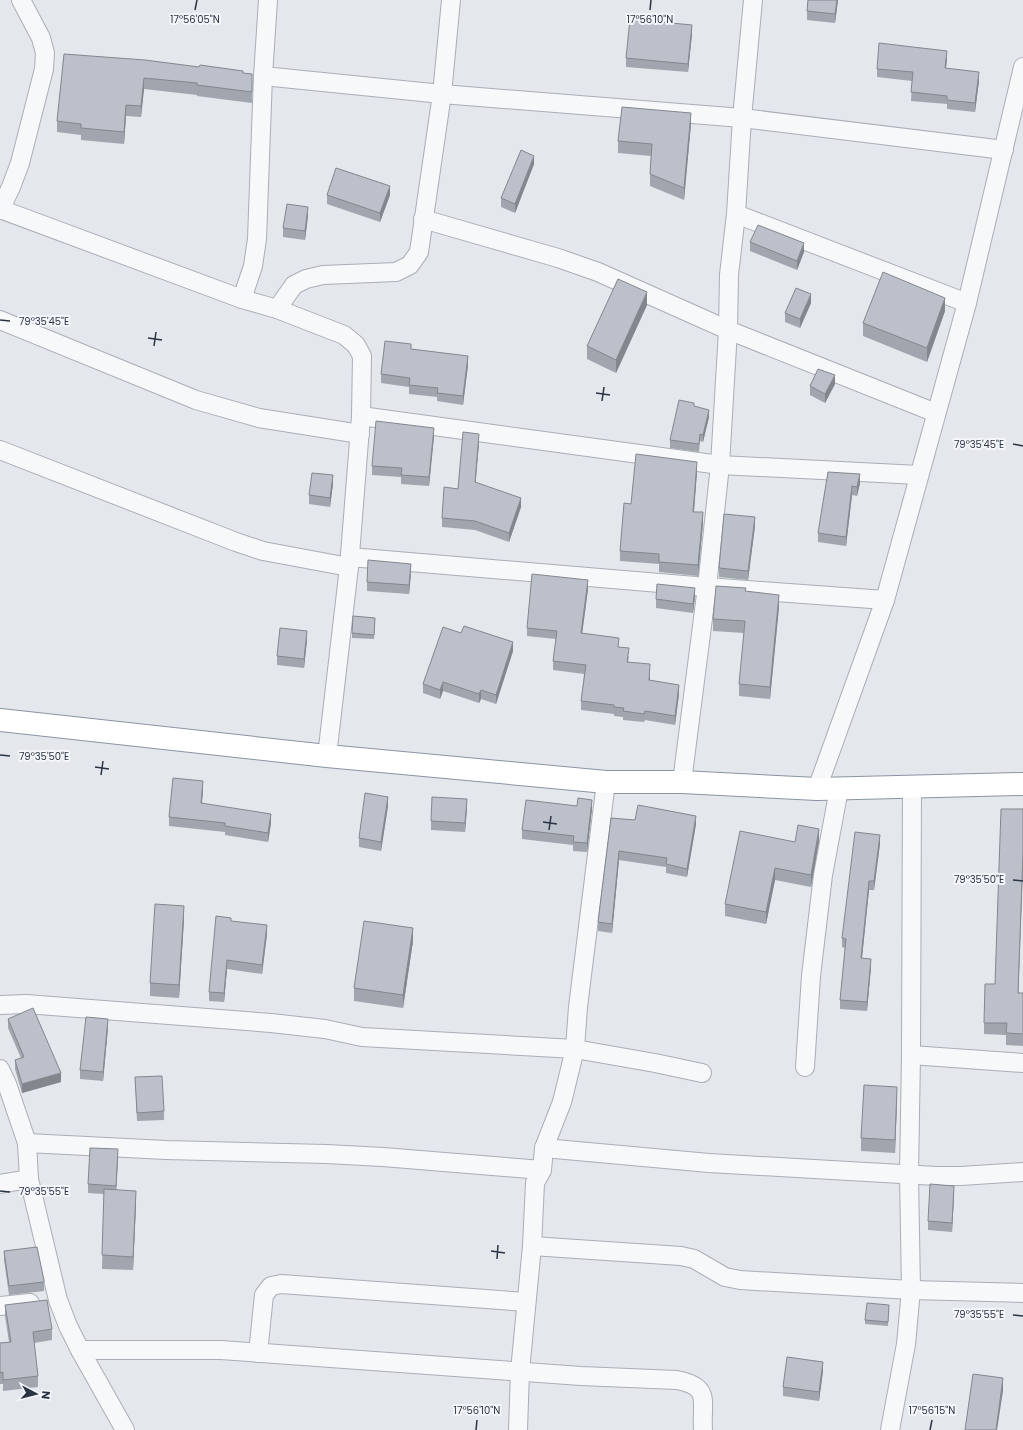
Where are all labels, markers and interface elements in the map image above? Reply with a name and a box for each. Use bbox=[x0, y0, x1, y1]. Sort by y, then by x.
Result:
text: 17°56'05"N bbox=[170, 12, 220, 27]
text: 17°56'10"N bbox=[627, 12, 673, 27]
text: 79°35'45"E bbox=[19, 314, 69, 329]
text: 79°35'45"E bbox=[954, 437, 1004, 452]
text: 79°35'50"E bbox=[19, 749, 69, 764]
text: 79°35'50"E bbox=[954, 872, 1004, 887]
text: 79°35'55"E bbox=[19, 1184, 69, 1199]
text: 79°35'55"E bbox=[954, 1307, 1004, 1322]
north arrow bbox=[16, 1374, 56, 1414]
text: N bbox=[37, 1390, 54, 1400]
text: 17°56'10"N bbox=[454, 1403, 500, 1418]
text: 17°56'15"N bbox=[909, 1403, 955, 1418]

